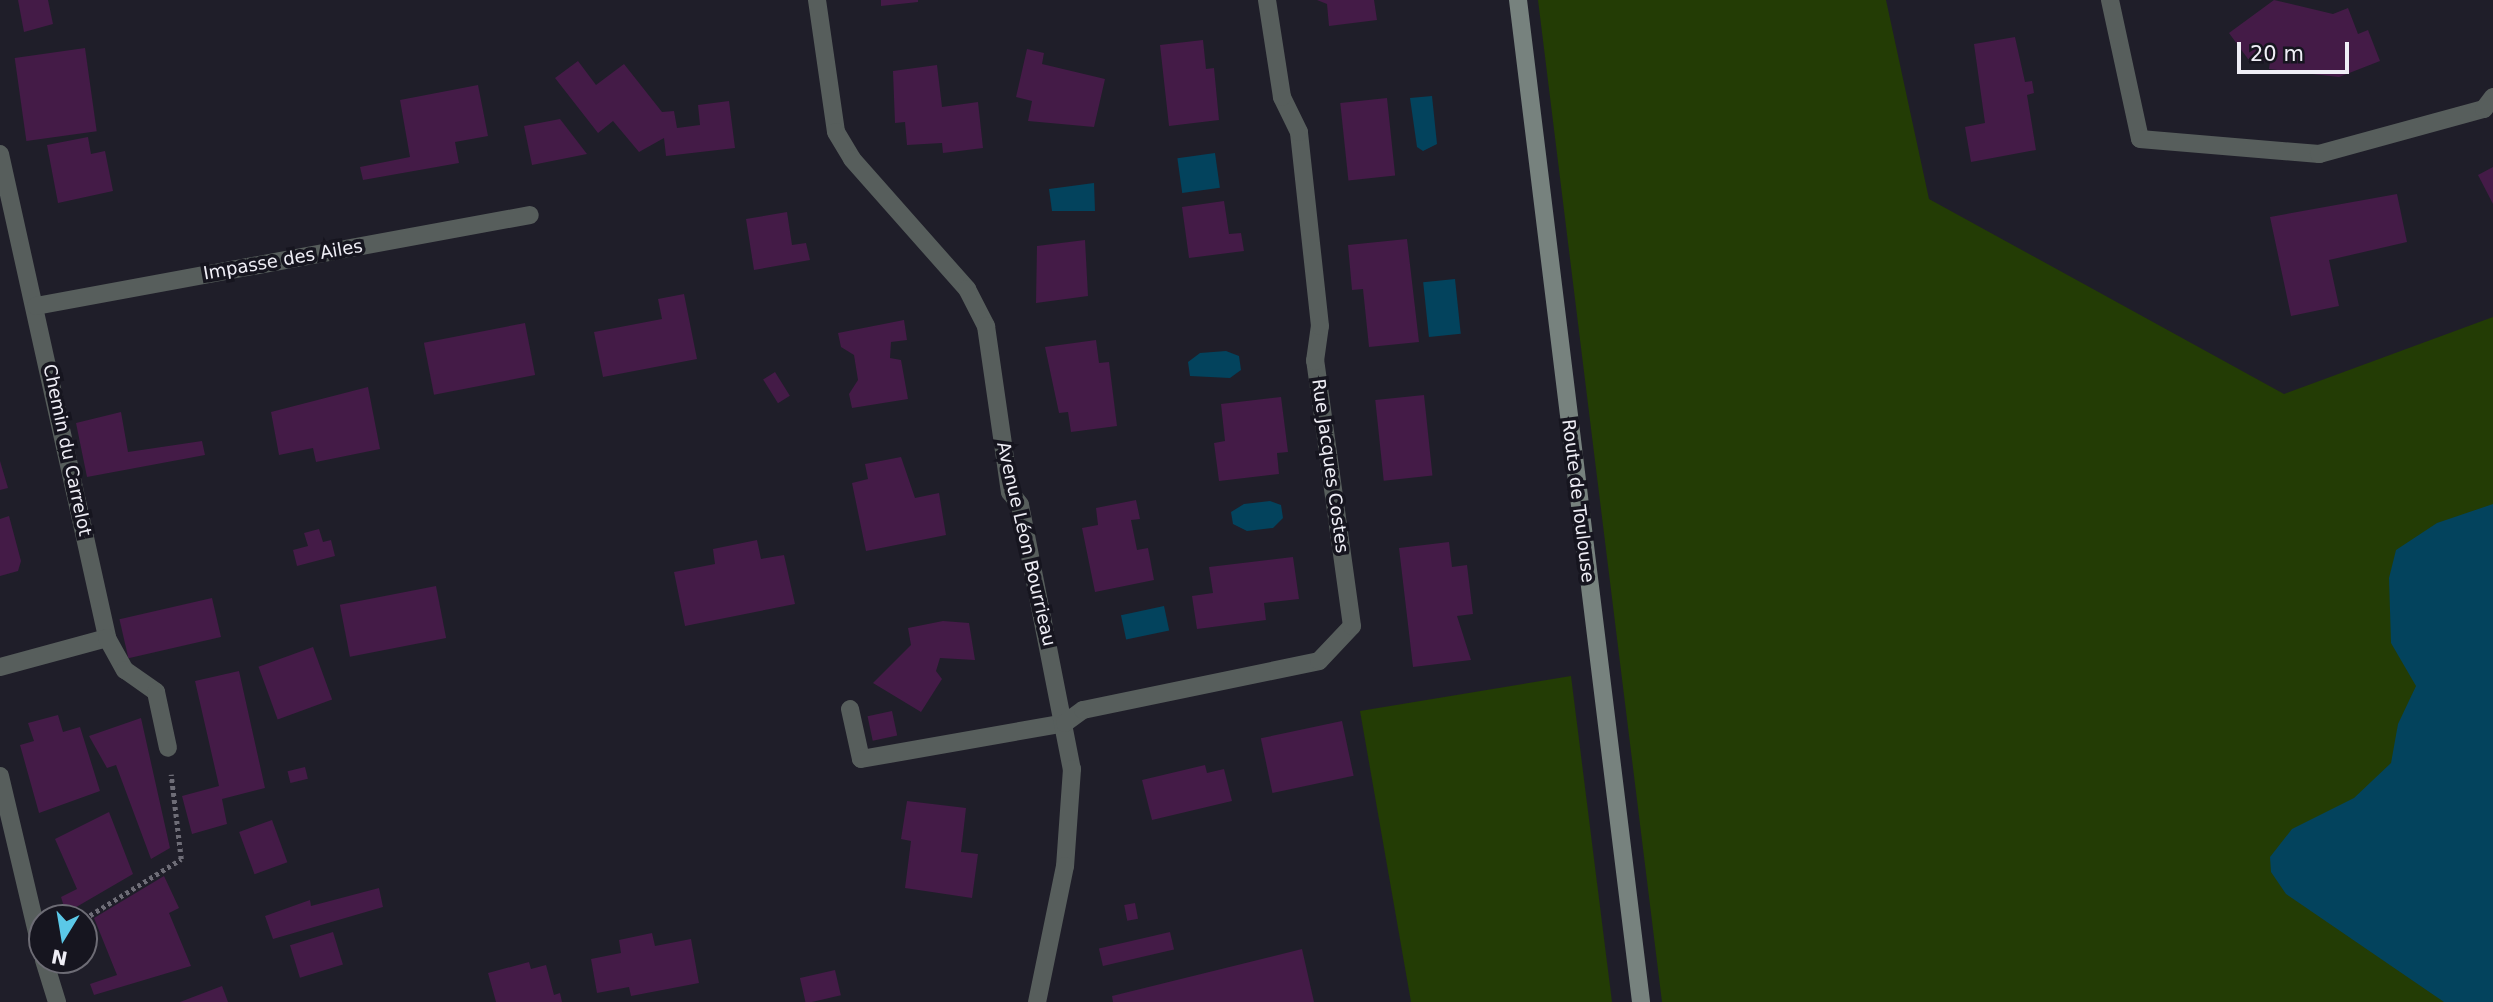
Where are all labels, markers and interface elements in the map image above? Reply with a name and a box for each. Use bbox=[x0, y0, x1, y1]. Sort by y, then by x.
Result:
scale bar bbox=[2241, 28, 2353, 72]
text: 20 m bbox=[2250, 42, 2304, 66]
street label: Impasse des Ailes bbox=[202, 235, 364, 285]
street label: Chemin du Carrelot bbox=[38, 362, 96, 538]
street label: Rue Jacques Costes bbox=[1307, 378, 1353, 554]
street label: Route de Toulouse bbox=[1557, 418, 1599, 584]
street label: Avenue Léon Bourrieau bbox=[992, 440, 1060, 648]
north arrow bbox=[28, 904, 98, 974]
text: N bbox=[49, 945, 69, 970]

